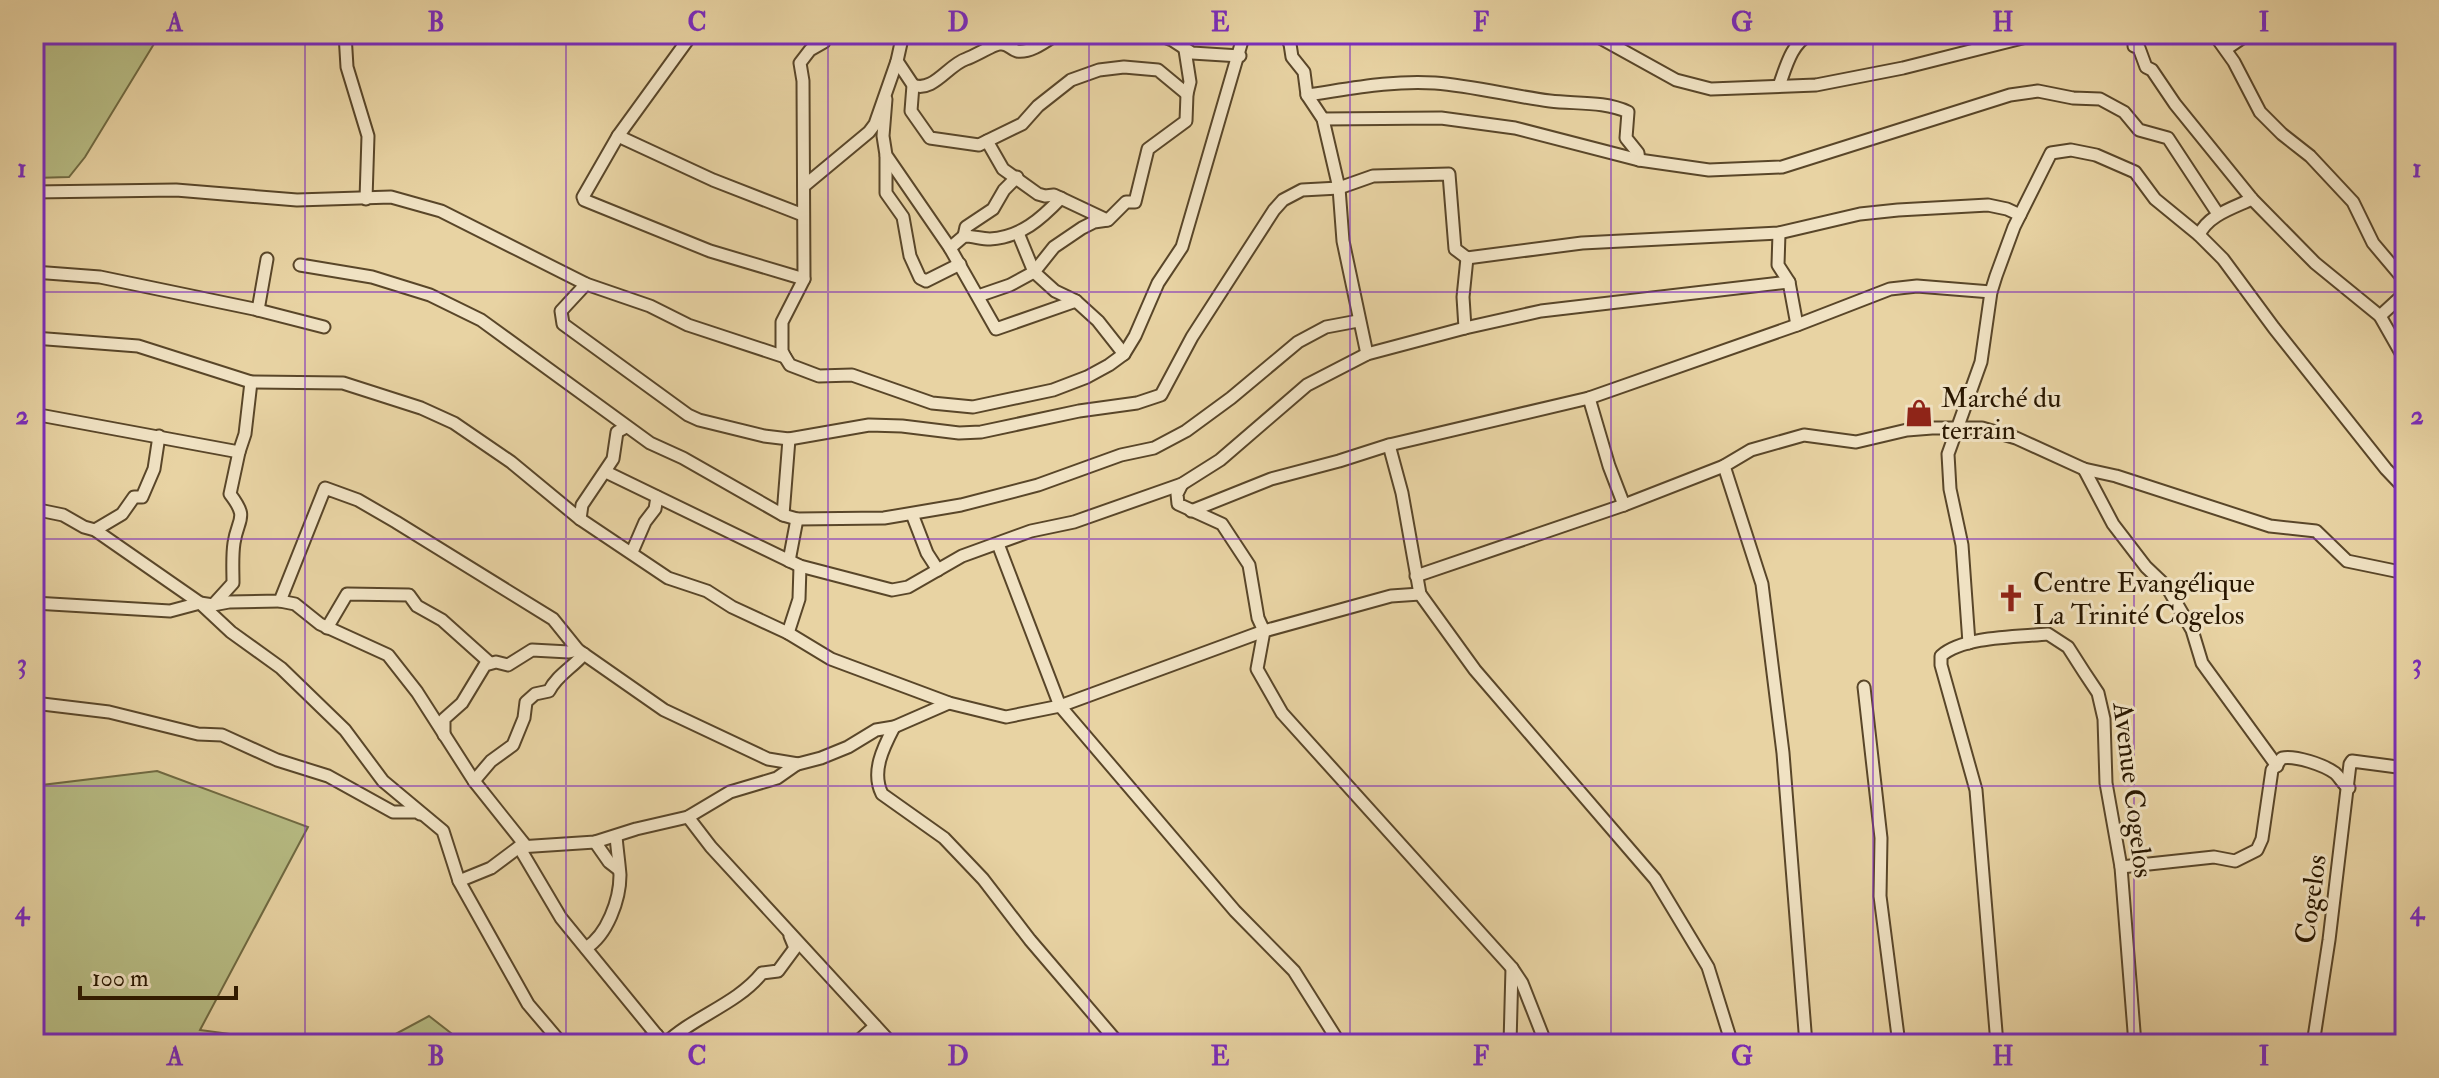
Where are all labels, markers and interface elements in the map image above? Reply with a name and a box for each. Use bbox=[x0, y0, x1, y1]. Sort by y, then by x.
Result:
text: A bbox=[166, 7, 184, 39]
text: B bbox=[427, 7, 445, 39]
text: C bbox=[687, 7, 707, 39]
text: D bbox=[947, 7, 969, 39]
text: E bbox=[1211, 7, 1230, 39]
text: F bbox=[1473, 7, 1490, 39]
text: G bbox=[1731, 7, 1753, 39]
text: H bbox=[1992, 7, 2014, 39]
text: I bbox=[2259, 7, 2269, 39]
text: 1 bbox=[17, 153, 27, 185]
text: 1 bbox=[2412, 153, 2422, 185]
place label: Marché du terrain bbox=[1941, 381, 2062, 448]
shop icon: Marché du terrain bbox=[1904, 398, 1934, 428]
text: 2 bbox=[15, 400, 29, 432]
text: 2 bbox=[2410, 400, 2424, 432]
place label: Centre Evangélique La Trinité Cogelos bbox=[2033, 566, 2255, 633]
church icon: Centre Evangélique La Trinité Cogelos bbox=[1996, 583, 2026, 613]
text: 3 bbox=[17, 648, 27, 680]
text: 3 bbox=[2412, 648, 2422, 680]
street label: Avenue Cogelos bbox=[2104, 699, 2161, 880]
street label: Cogelos bbox=[2288, 852, 2335, 946]
text: 4 bbox=[14, 895, 31, 927]
text: 4 bbox=[2409, 895, 2426, 927]
scale bar bbox=[80, 950, 236, 1000]
text: 100 m bbox=[92, 963, 149, 994]
text: A bbox=[166, 1041, 184, 1073]
text: B bbox=[427, 1041, 445, 1073]
text: C bbox=[687, 1041, 707, 1073]
text: D bbox=[947, 1041, 969, 1073]
text: E bbox=[1211, 1041, 1230, 1073]
text: F bbox=[1473, 1041, 1490, 1073]
text: G bbox=[1731, 1041, 1753, 1073]
text: H bbox=[1992, 1041, 2014, 1073]
text: I bbox=[2259, 1041, 2269, 1073]

